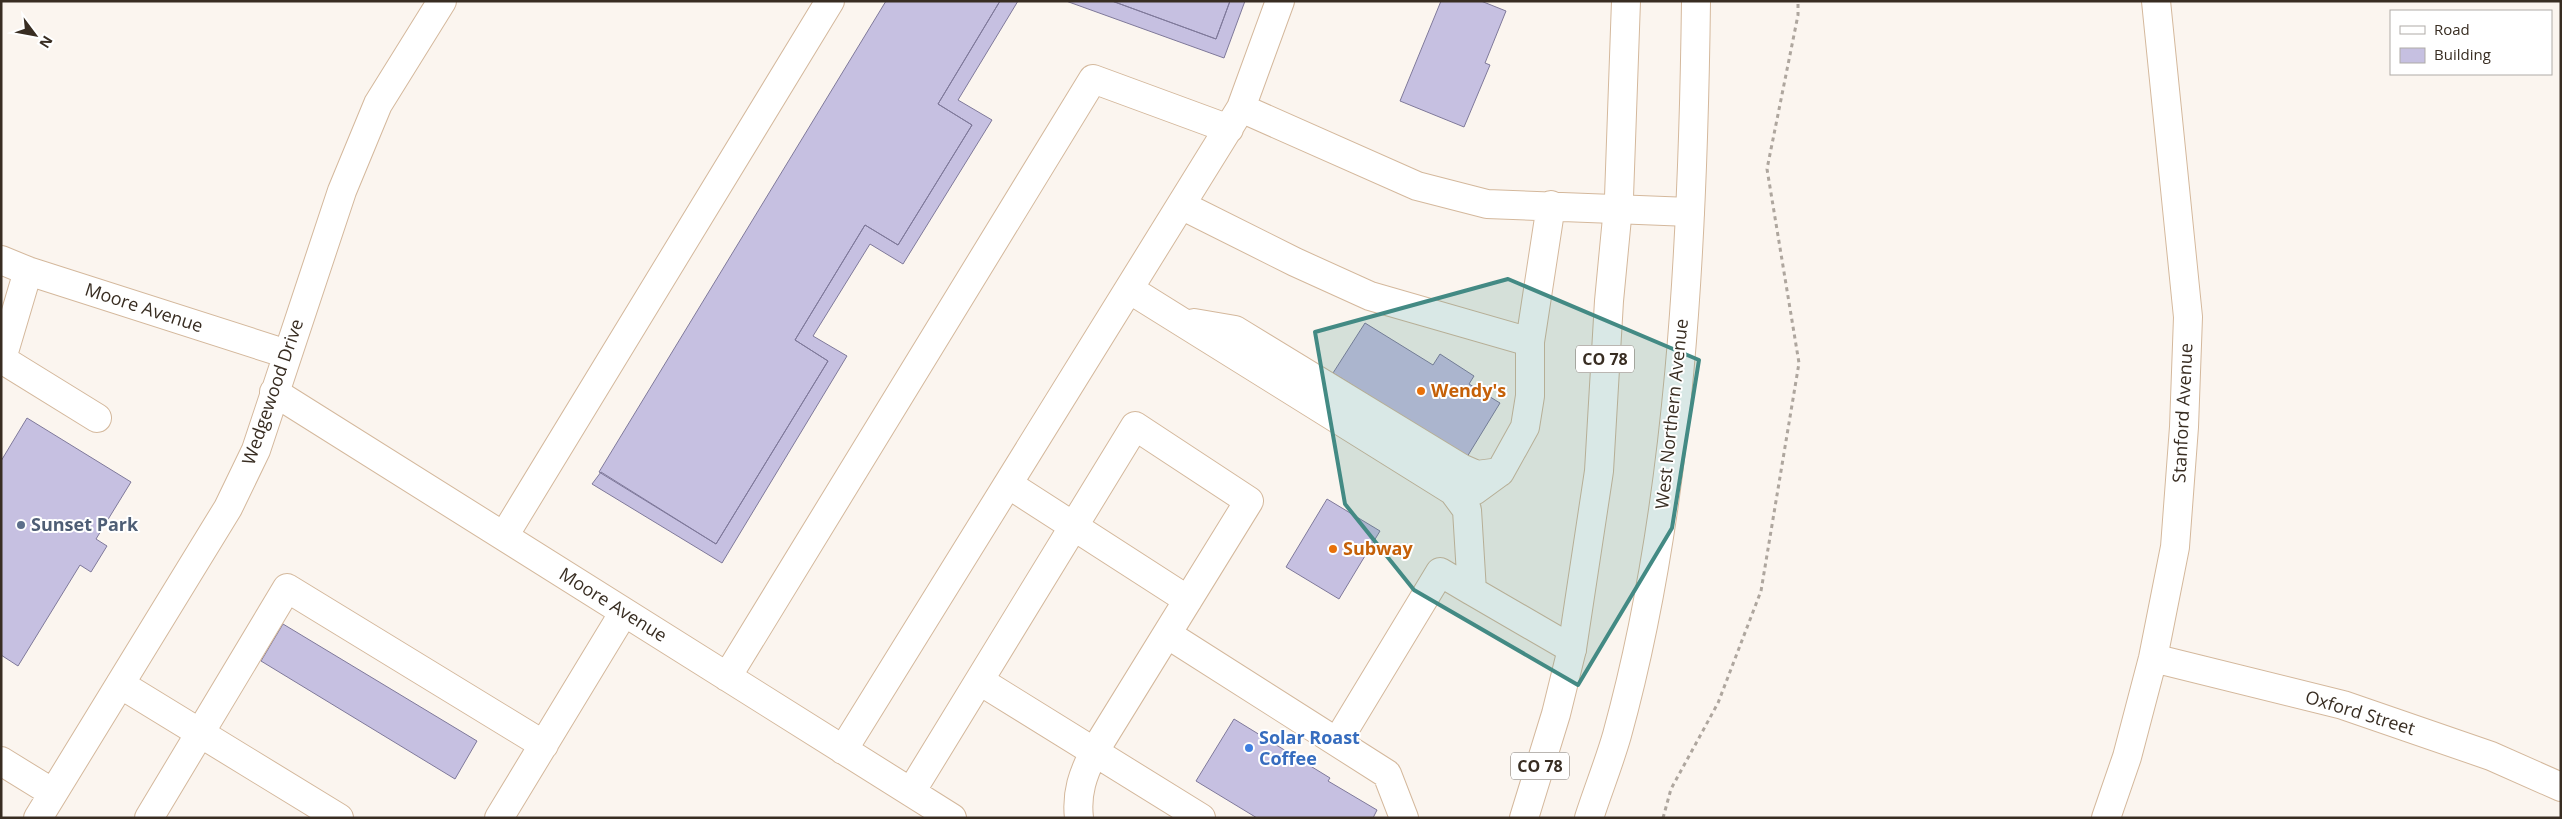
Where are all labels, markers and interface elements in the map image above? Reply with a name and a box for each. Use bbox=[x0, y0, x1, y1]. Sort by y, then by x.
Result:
north arrow bbox=[10, 10, 60, 60]
legend bbox=[2390, 10, 2552, 75]
text: Road bbox=[2434, 19, 2470, 39]
text: N bbox=[35, 32, 58, 52]
text: Building bbox=[2434, 44, 2491, 64]
street label: Moore Avenue bbox=[82, 277, 206, 337]
street label: Wedgewood Drive bbox=[236, 315, 308, 468]
street label: West Northern Avenue bbox=[1649, 317, 1693, 510]
street label: Stanford Avenue bbox=[2166, 342, 2198, 483]
road number: CO 78 bbox=[1576, 346, 1634, 372]
place label: Wendy's bbox=[1431, 378, 1506, 402]
marker: Wendy's bbox=[1415, 385, 1427, 397]
place label: Sunset Park bbox=[31, 512, 139, 536]
marker: Sunset Park bbox=[15, 519, 27, 531]
place label: Subway bbox=[1343, 536, 1413, 560]
marker: Subway bbox=[1327, 543, 1339, 555]
street label: Moore Avenue bbox=[555, 561, 672, 647]
street label: Oxford Street bbox=[2302, 684, 2418, 740]
place label: Solar Roast Coffee bbox=[1259, 725, 1360, 770]
marker: Solar Roast Coffee bbox=[1243, 742, 1255, 754]
road number: CO 78 bbox=[1511, 752, 1569, 779]

